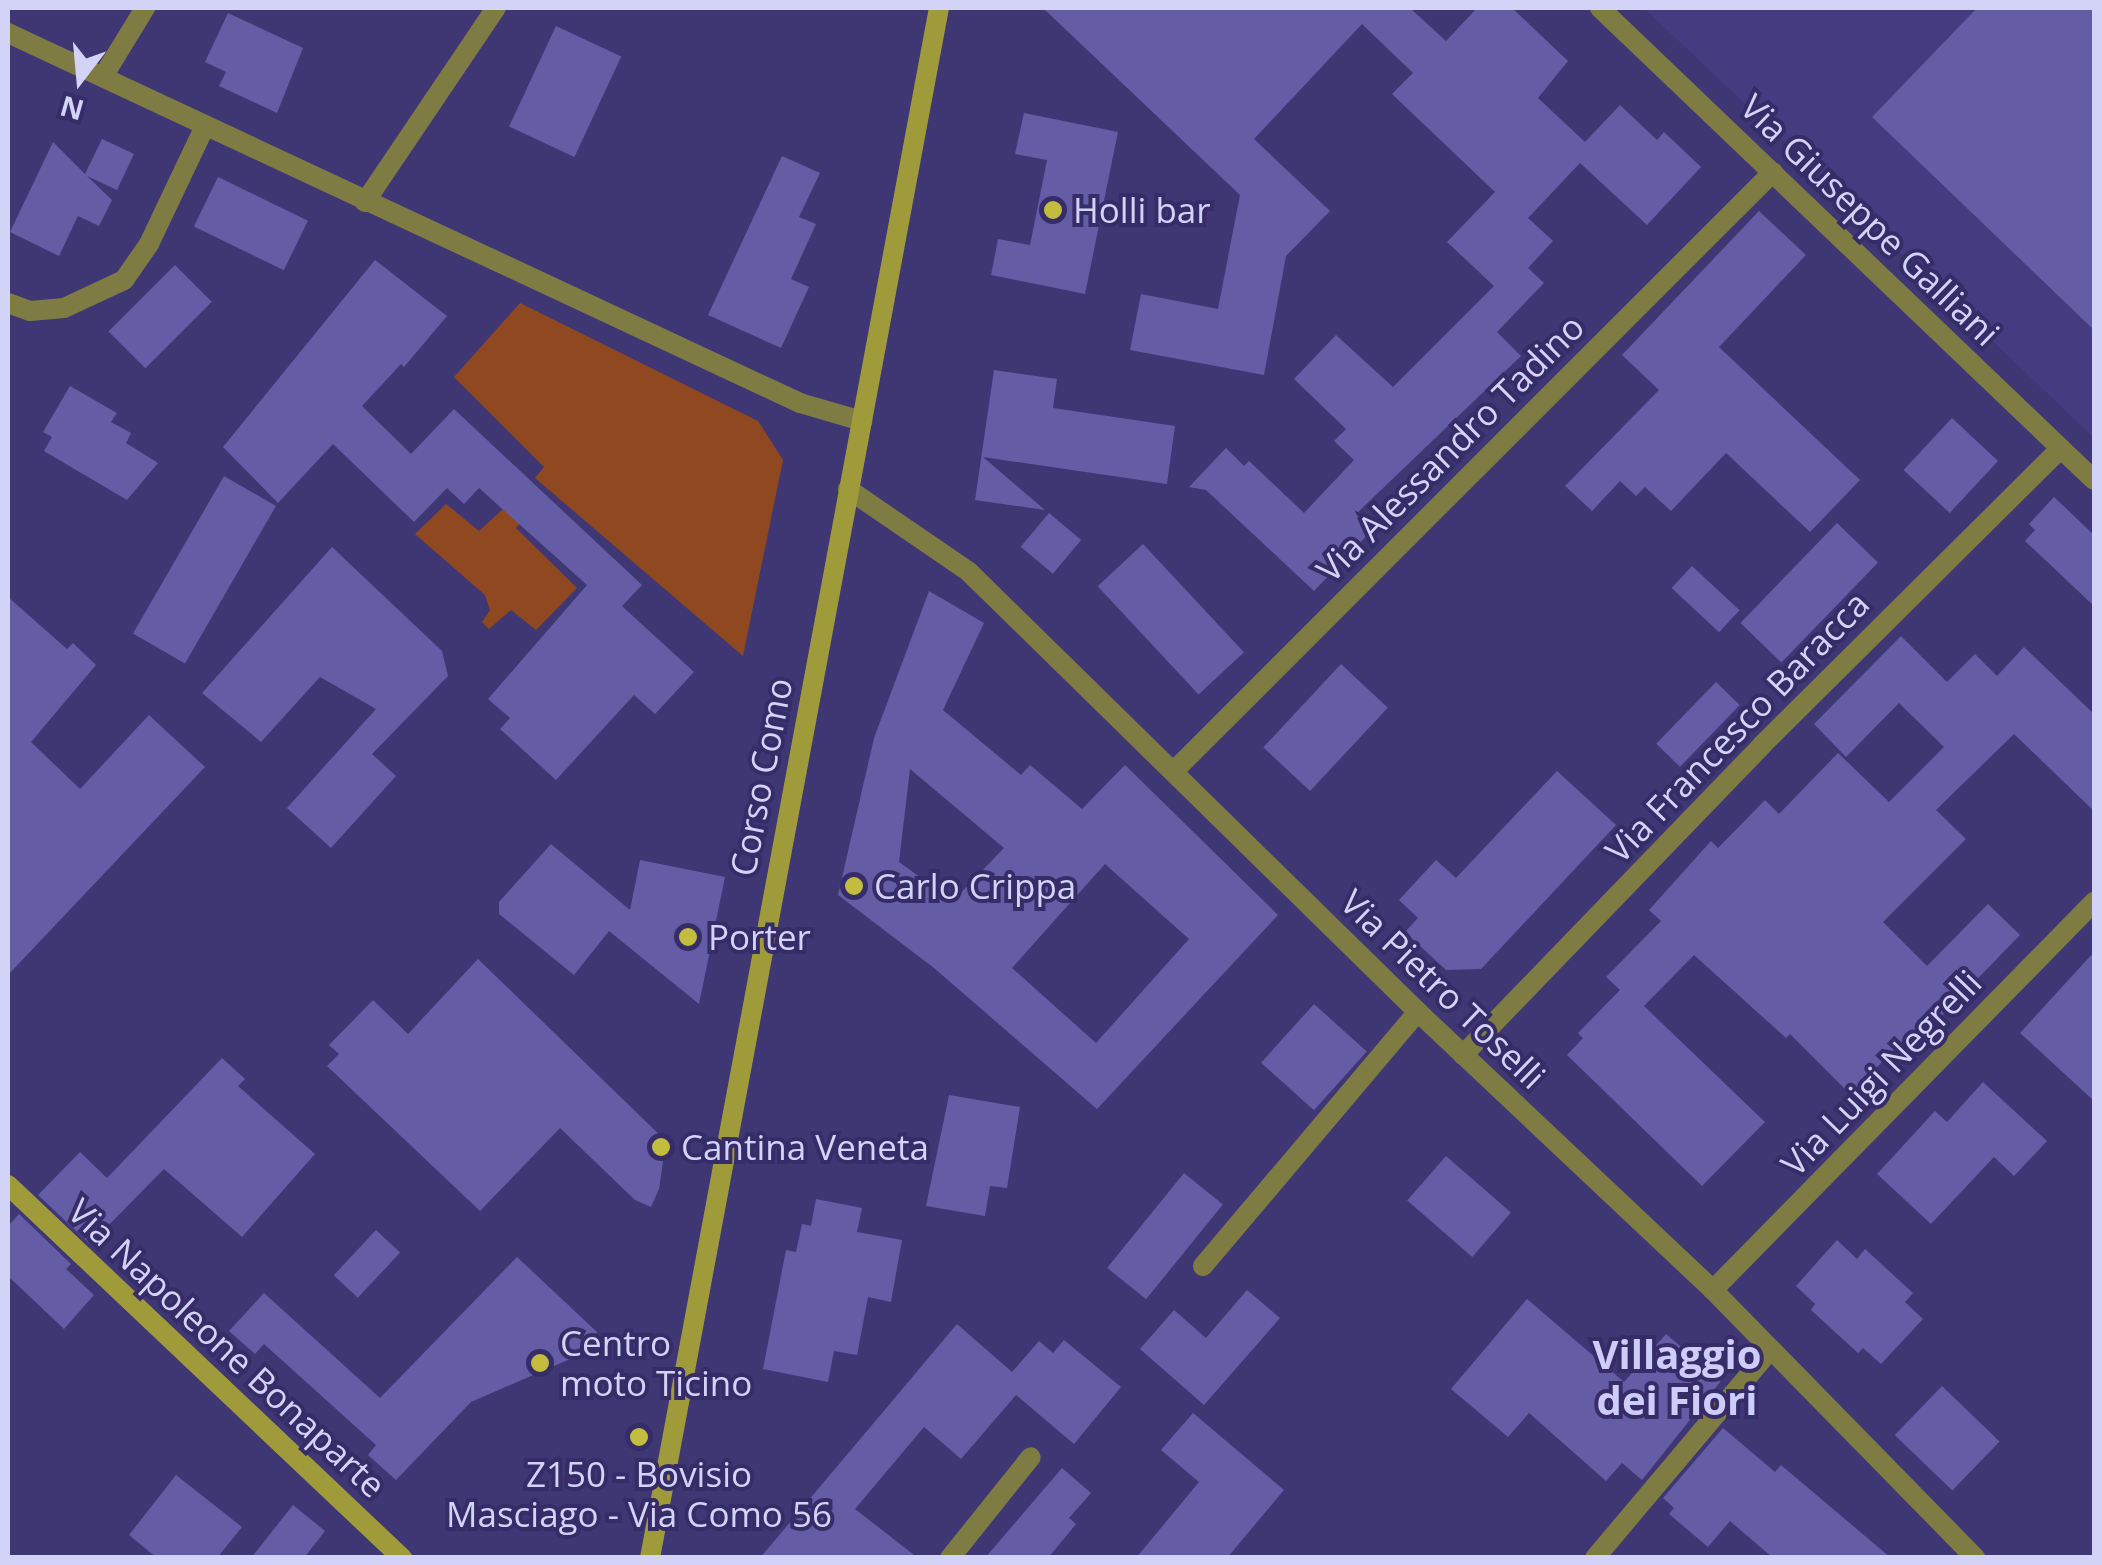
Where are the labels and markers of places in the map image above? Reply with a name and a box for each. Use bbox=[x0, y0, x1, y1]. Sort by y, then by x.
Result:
place label: Holli bar bbox=[1073, 189, 1211, 231]
marker: Holli bar bbox=[1042, 199, 1064, 221]
place label: Carlo Crippa bbox=[874, 865, 1076, 907]
marker: Carlo Crippa bbox=[843, 875, 865, 897]
place label: Porter bbox=[708, 916, 811, 958]
marker: Porter bbox=[677, 926, 699, 948]
place label: Cantina Veneta bbox=[681, 1126, 929, 1168]
marker: Cantina Veneta bbox=[650, 1136, 672, 1158]
place label: Centro moto Ticino bbox=[560, 1322, 752, 1404]
marker: Centro moto Ticino bbox=[529, 1352, 551, 1374]
marker: Z150 - Bovisio Masciago - Via Como 56 bbox=[628, 1426, 650, 1448]
place label: Z150 - Bovisio Masciago - Via Como 56 bbox=[446, 1453, 832, 1535]

